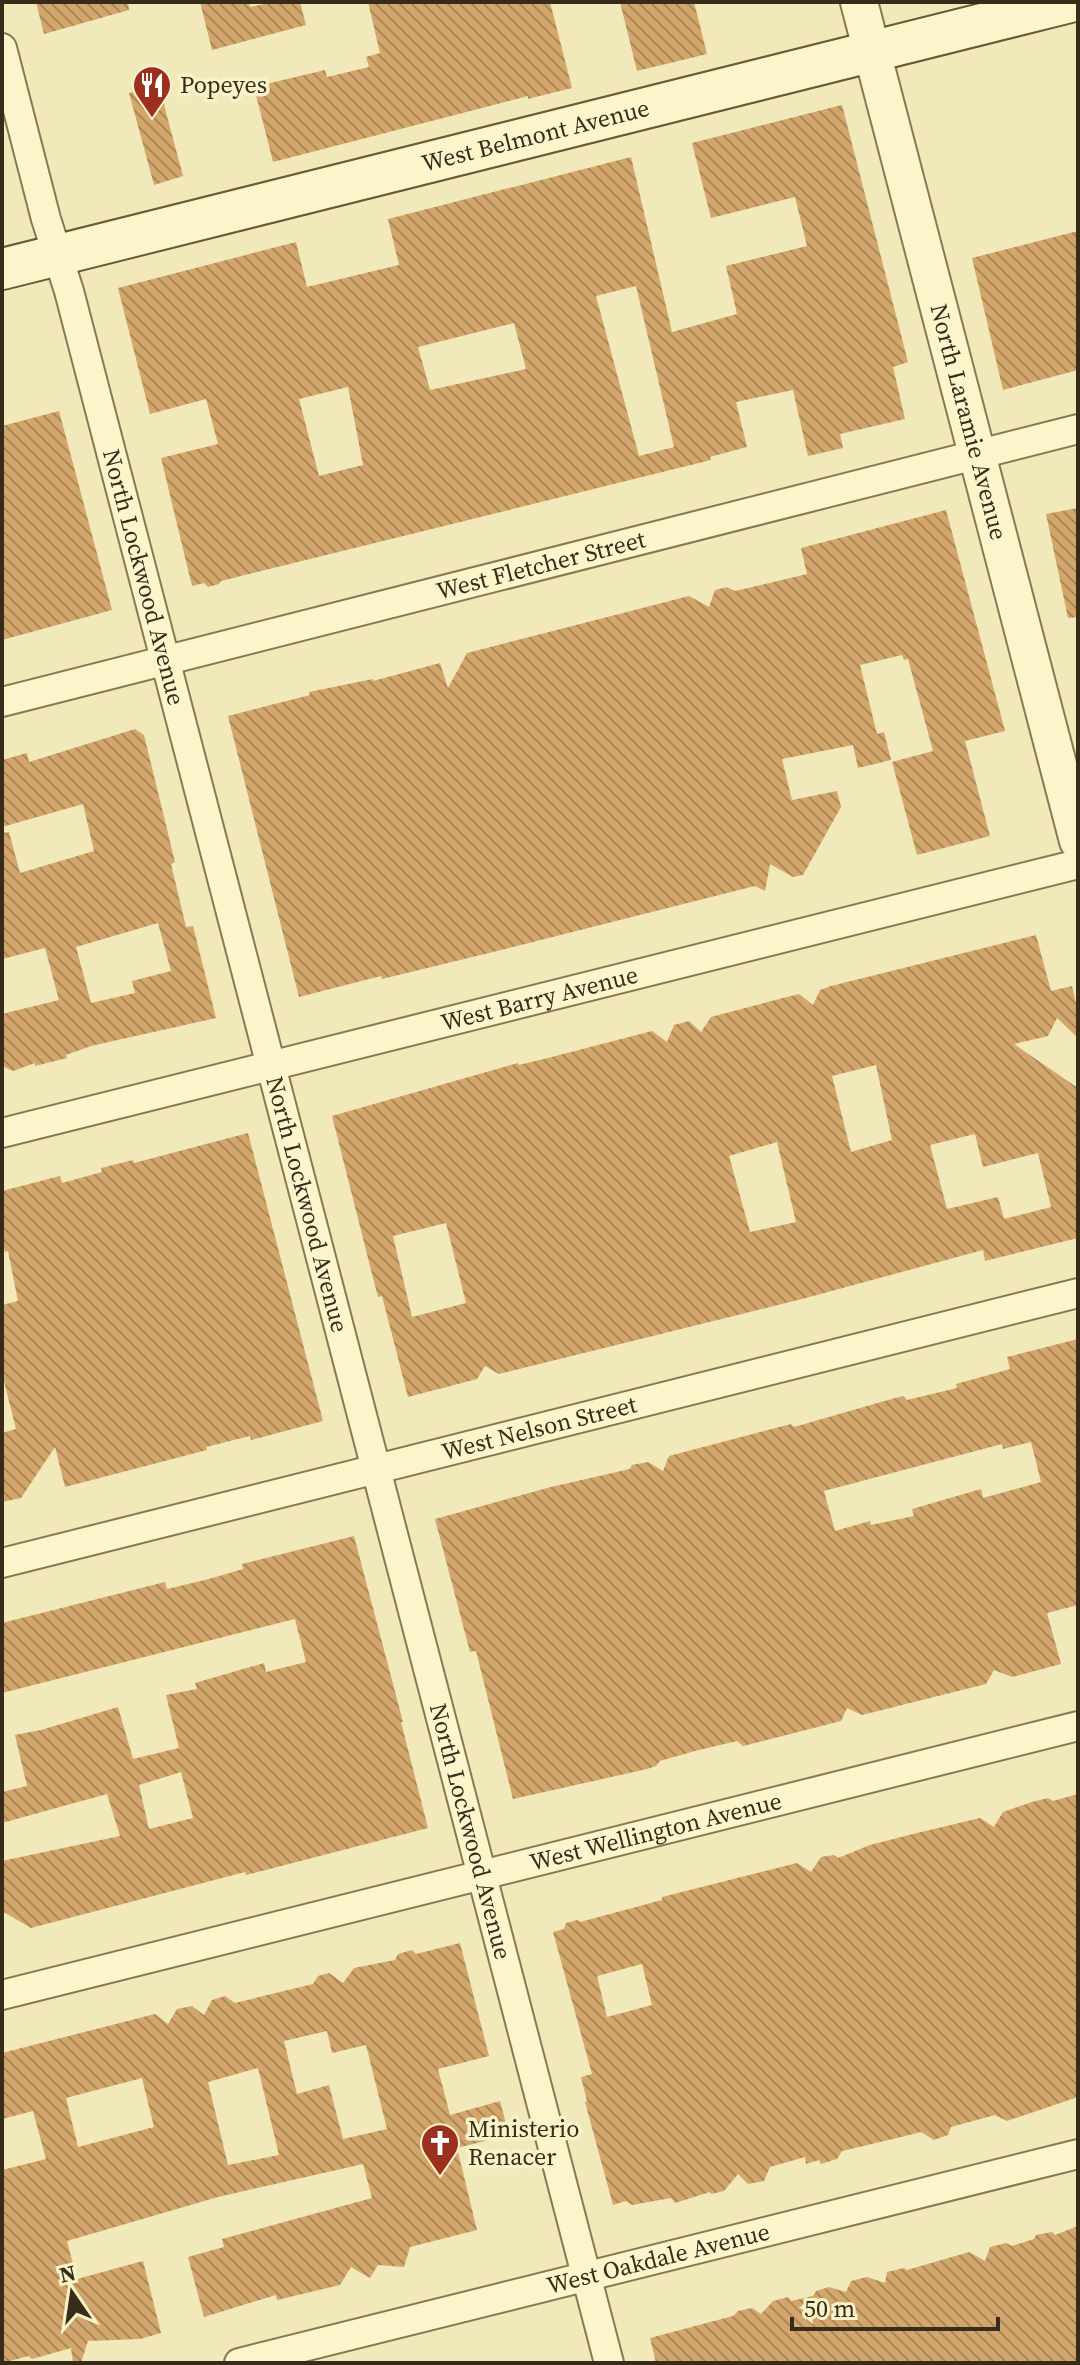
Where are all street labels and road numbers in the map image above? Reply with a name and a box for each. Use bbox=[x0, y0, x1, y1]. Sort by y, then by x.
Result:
street label: West Belmont Avenue bbox=[418, 91, 653, 179]
street label: North Laramie Avenue bbox=[922, 300, 1016, 543]
street label: North Lockwood Avenue bbox=[95, 446, 193, 709]
street label: West Fletcher Street bbox=[433, 522, 649, 607]
street label: West Barry Avenue bbox=[437, 958, 641, 1039]
street label: North Lockwood Avenue bbox=[258, 1073, 357, 1336]
street label: West Nelson Street bbox=[438, 1387, 640, 1468]
street label: North Lockwood Avenue bbox=[422, 1700, 520, 1963]
street label: West Wellington Avenue bbox=[526, 1784, 785, 1878]
street label: West Oakdale Avenue bbox=[543, 2214, 773, 2302]

